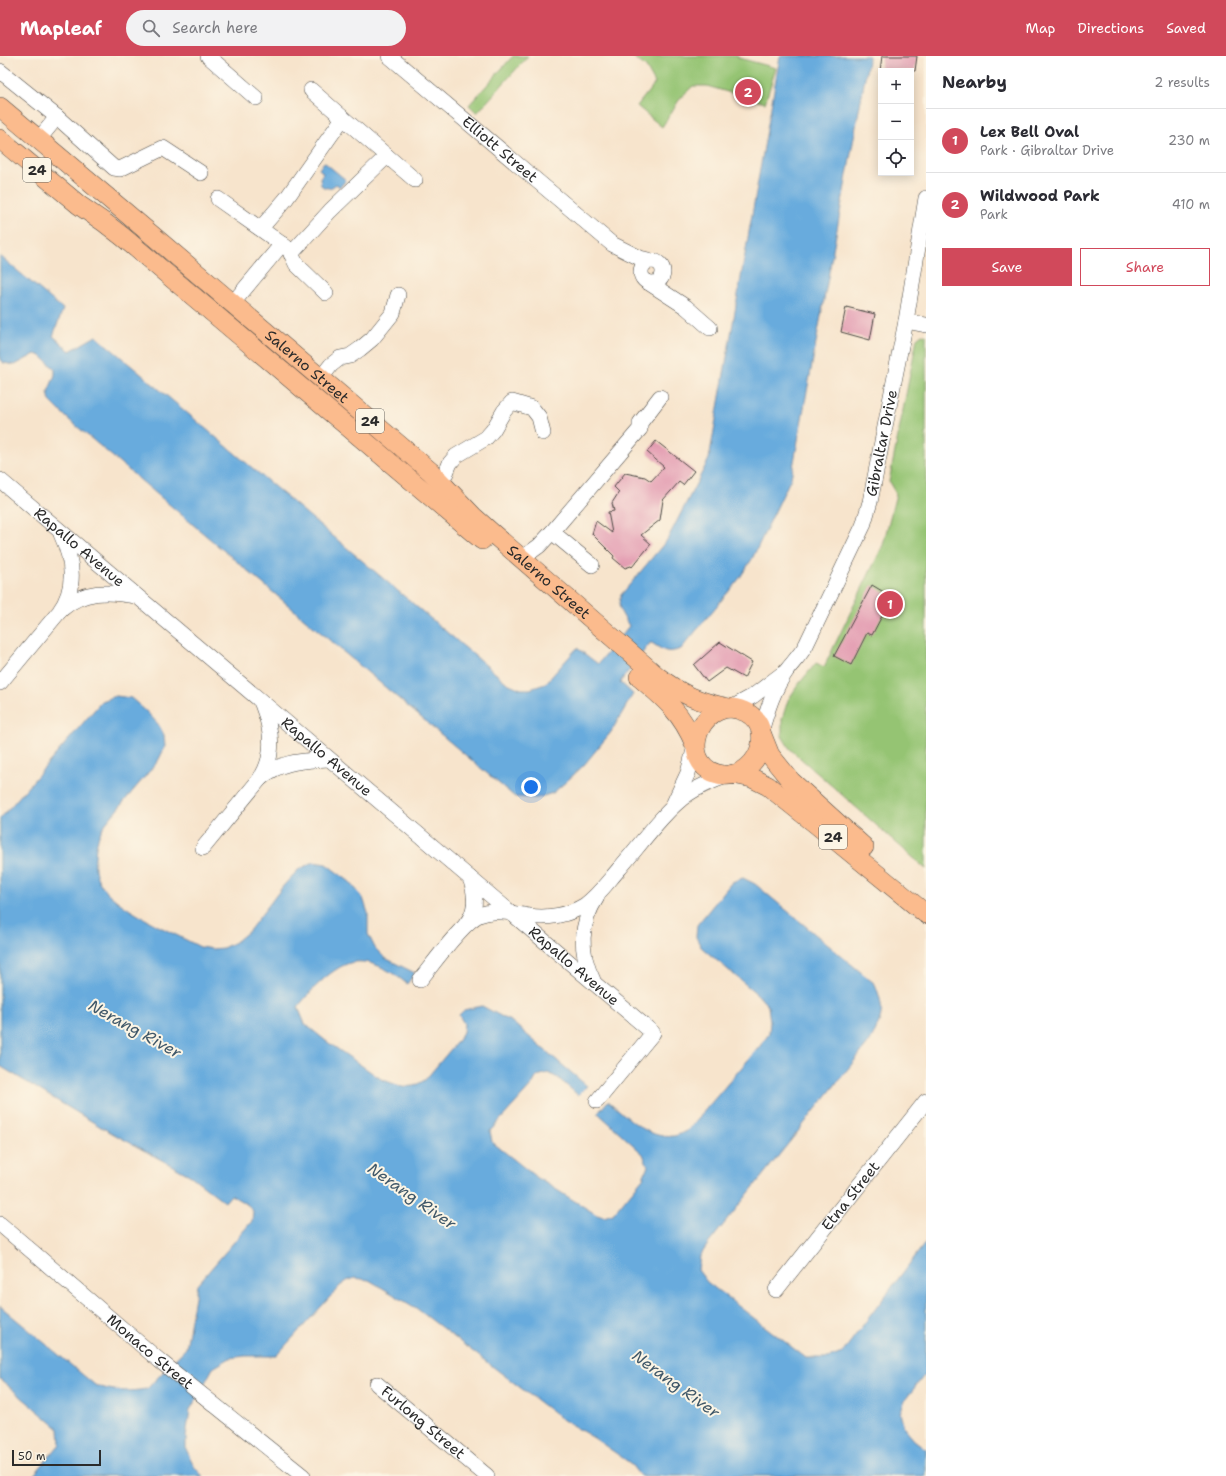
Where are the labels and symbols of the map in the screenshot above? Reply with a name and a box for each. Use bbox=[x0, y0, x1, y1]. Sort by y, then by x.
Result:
pin: 2 bbox=[735, 77, 761, 107]
street label: Elliott Street bbox=[458, 112, 542, 187]
road number: 24 bbox=[23, 158, 51, 182]
street label: Salerno Street bbox=[261, 325, 353, 408]
street label: Gibraltar Drive bbox=[861, 388, 902, 498]
road number: 24 bbox=[356, 409, 384, 433]
street label: Rapallo Avenue bbox=[30, 503, 129, 591]
street label: Salerno Street bbox=[503, 540, 594, 624]
pin: 1 bbox=[877, 589, 903, 619]
street label: Rapallo Avenue bbox=[277, 712, 376, 801]
your location bbox=[521, 777, 541, 797]
road number: 24 bbox=[819, 825, 847, 849]
street label: Rapallo Avenue bbox=[524, 922, 623, 1010]
water label: Nerang River bbox=[85, 995, 186, 1063]
street label: Etna Street bbox=[817, 1157, 884, 1235]
water label: Nerang River bbox=[364, 1158, 461, 1234]
street label: Monaco Street bbox=[102, 1310, 197, 1394]
water label: Nerang River bbox=[628, 1345, 724, 1423]
street label: Furlong Street bbox=[377, 1381, 469, 1464]
scale bar bbox=[12, 1448, 101, 1467]

